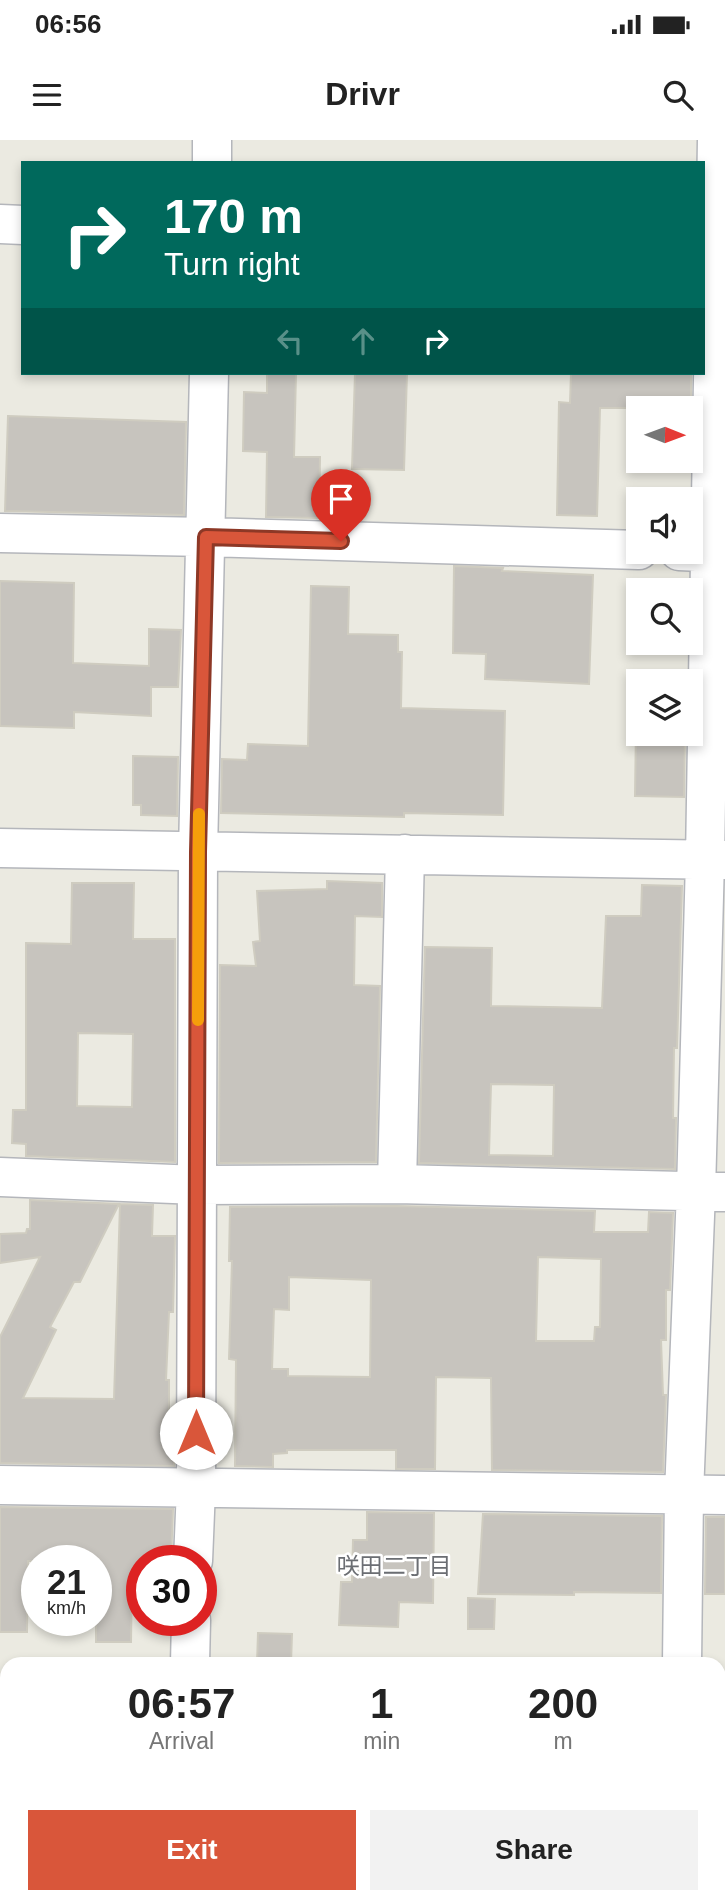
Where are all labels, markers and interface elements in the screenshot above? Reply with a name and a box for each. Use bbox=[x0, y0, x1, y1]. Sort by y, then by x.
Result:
text: 06:56 bbox=[35, 9, 102, 39]
icon: menu bbox=[28, 76, 66, 114]
text: Drivr bbox=[325, 76, 400, 112]
icon: search bbox=[659, 76, 697, 114]
icon: right bbox=[49, 189, 140, 280]
text: 170 m bbox=[164, 189, 303, 243]
text: Turn right bbox=[164, 246, 300, 282]
icon: left bbox=[271, 322, 309, 360]
icon: ahead bbox=[344, 322, 382, 360]
icon: right bbox=[417, 322, 455, 360]
north arrow bbox=[626, 396, 704, 472]
map controls bbox=[626, 396, 703, 746]
pin bbox=[311, 469, 371, 541]
icon: arrive bbox=[322, 480, 360, 518]
button: sound bbox=[626, 487, 703, 564]
button: search bbox=[626, 578, 703, 655]
button: layers bbox=[626, 669, 703, 746]
position arrow bbox=[159, 1396, 233, 1470]
speed limit sign: 30 bbox=[126, 1545, 217, 1636]
district label: 咲田二丁目 bbox=[337, 1553, 452, 1579]
text: 21 bbox=[47, 1562, 86, 1601]
text: km/h bbox=[47, 1598, 86, 1618]
text: 06:57 bbox=[128, 1680, 235, 1727]
text: 1 bbox=[370, 1680, 393, 1727]
text: 200 bbox=[528, 1680, 598, 1727]
text: Arrival bbox=[149, 1728, 214, 1754]
text: min bbox=[363, 1728, 400, 1754]
text: m bbox=[554, 1728, 573, 1754]
button: Exit bbox=[28, 1810, 356, 1890]
button: Share bbox=[370, 1810, 698, 1890]

